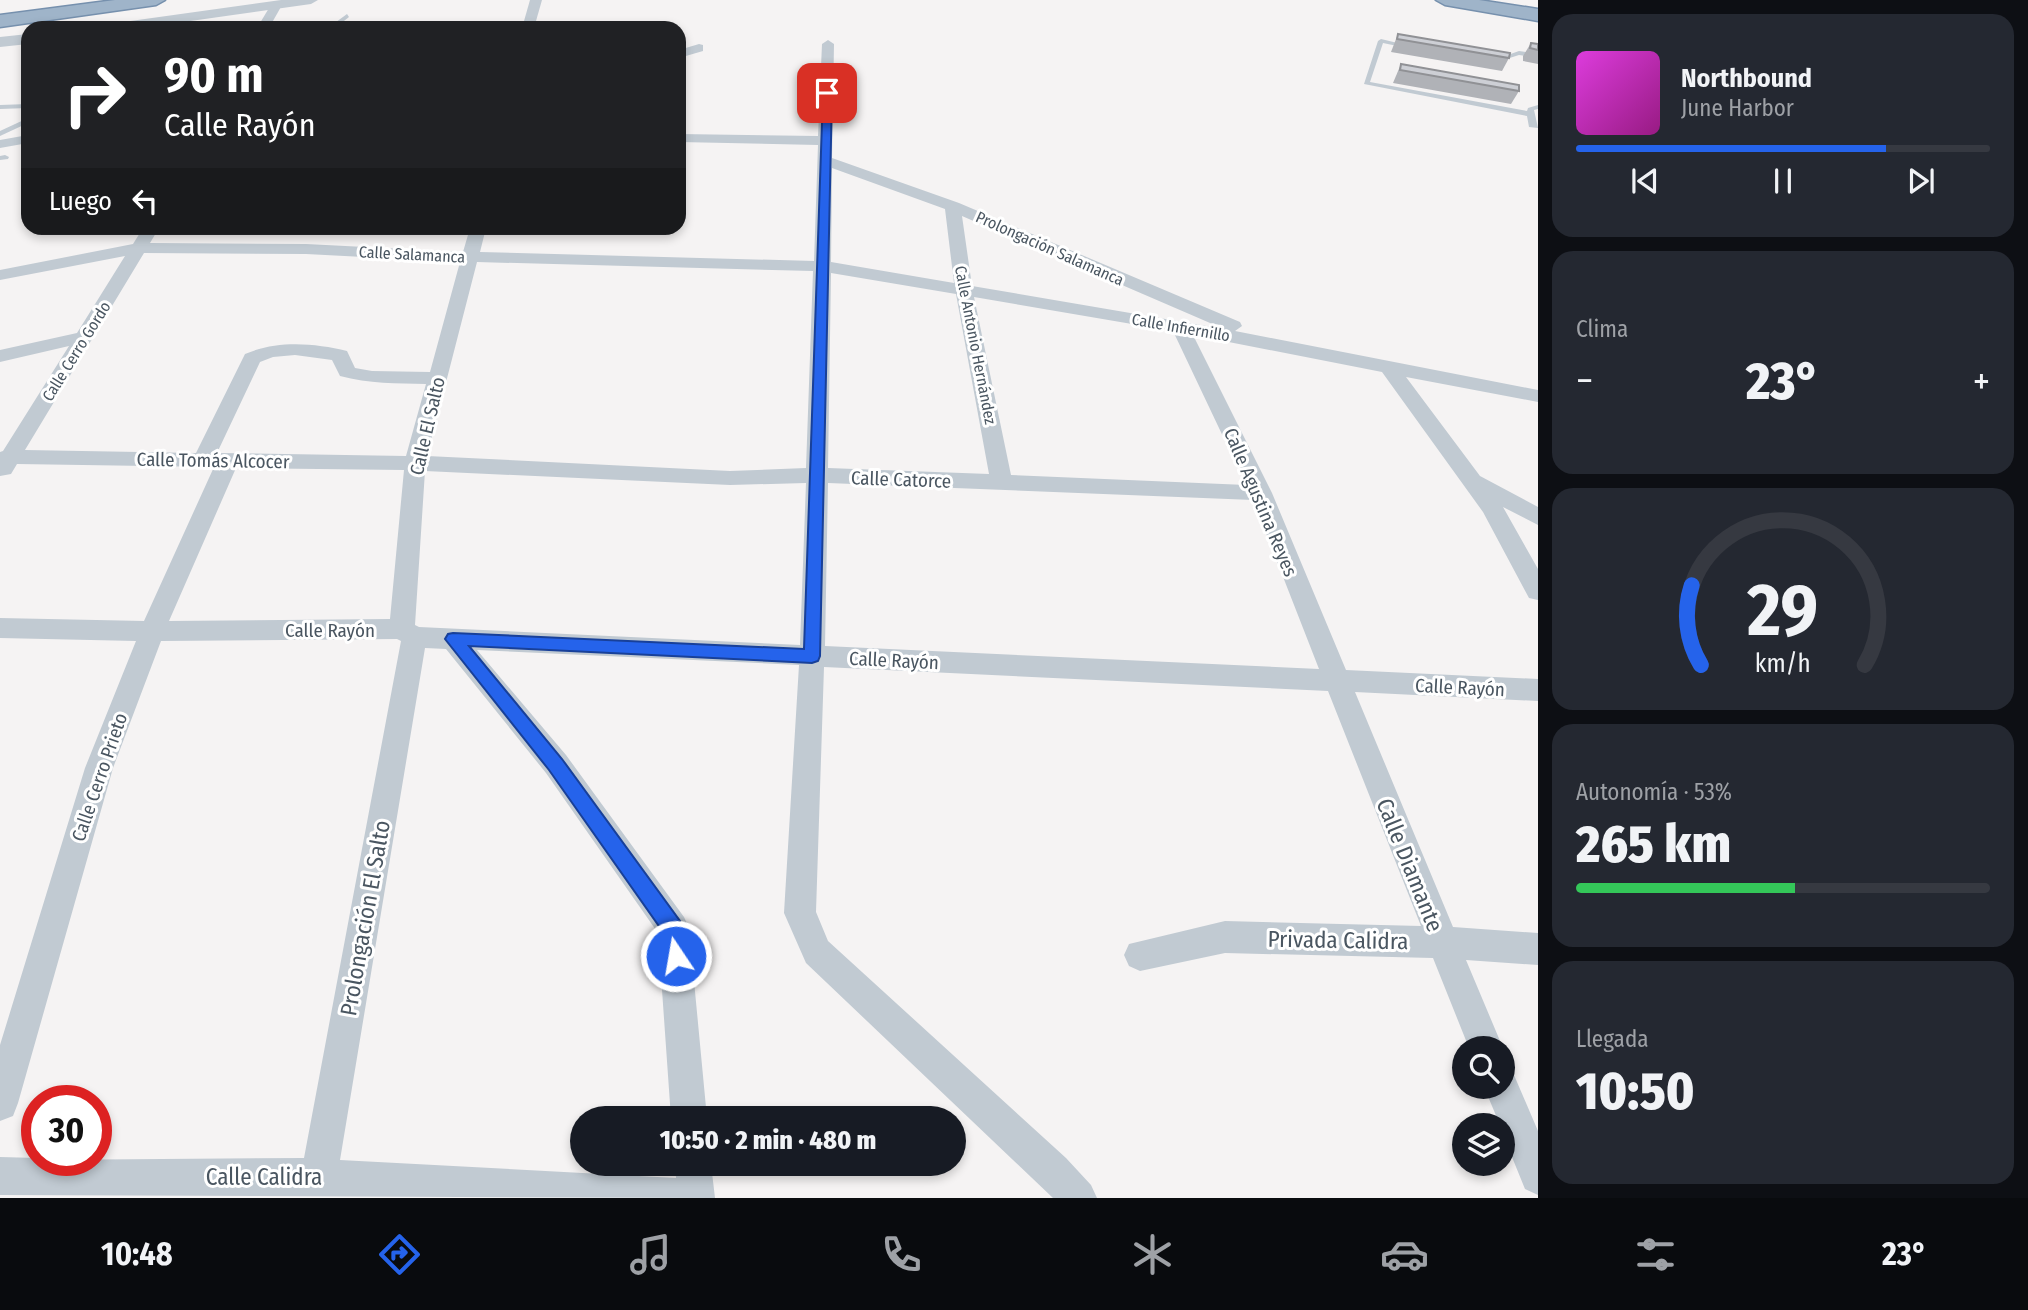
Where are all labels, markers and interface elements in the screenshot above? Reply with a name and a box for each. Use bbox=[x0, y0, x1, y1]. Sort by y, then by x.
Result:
text: 90 m bbox=[164, 46, 264, 105]
icon: right bbox=[49, 49, 140, 140]
pin bbox=[797, 63, 857, 123]
text: Northbound bbox=[1681, 63, 1812, 94]
icon: arrive bbox=[808, 74, 846, 112]
text: June Harbor bbox=[1681, 94, 1794, 122]
text: Calle Rayón bbox=[164, 106, 316, 144]
icon: previous bbox=[1626, 162, 1664, 200]
icon: pause bbox=[1764, 162, 1802, 200]
icon: next bbox=[1902, 162, 1940, 200]
icon: left bbox=[126, 182, 164, 220]
text: Luego bbox=[49, 186, 112, 217]
street label: Prolongación Salamanca bbox=[973, 207, 1127, 290]
street label: Calle Salamanca bbox=[358, 242, 466, 267]
street label: Calle Antonio Hernández bbox=[951, 264, 1000, 426]
street label: Calle Cerro Gordo bbox=[38, 298, 115, 405]
street label: Calle Infiernillo bbox=[1130, 310, 1232, 345]
text: Clima bbox=[1576, 315, 1628, 343]
text: 23° bbox=[1746, 350, 1820, 413]
text: − bbox=[1576, 358, 1593, 404]
text: + bbox=[1973, 358, 1990, 404]
street label: Calle El Salto bbox=[405, 375, 450, 477]
street label: Calle Agustina Reyes bbox=[1219, 424, 1302, 580]
street label: Calle Tomás Alcocer bbox=[136, 448, 290, 473]
street label: Calle Catorce bbox=[850, 466, 952, 493]
text: 29 bbox=[1747, 567, 1818, 654]
street label: Calle Rayón bbox=[285, 619, 375, 642]
street label: Calle Rayón bbox=[848, 647, 939, 674]
text: km/h bbox=[1755, 649, 1811, 679]
street label: Calle Rayón bbox=[1414, 674, 1505, 701]
street label: Calle Cerro Prieto bbox=[67, 710, 132, 845]
text: Autonomía · 53% bbox=[1576, 778, 1732, 806]
street label: Calle Diamante bbox=[1371, 794, 1449, 936]
text: 265 km bbox=[1576, 813, 1731, 876]
street label: Prolongación El Salto bbox=[334, 818, 396, 1018]
position arrow bbox=[639, 919, 713, 993]
street label: Privada Calidra bbox=[1267, 925, 1409, 955]
text: Llegada bbox=[1576, 1025, 1648, 1053]
map controls bbox=[1452, 1036, 1515, 1176]
button: search bbox=[1452, 1036, 1515, 1099]
text: 10:50 bbox=[1576, 1060, 1695, 1123]
speed limit sign: 30 bbox=[21, 1085, 112, 1176]
button: layers bbox=[1452, 1113, 1515, 1176]
text: 10:50 · 2 min · 480 m bbox=[660, 1125, 876, 1156]
street label: Calle Calidra bbox=[206, 1163, 322, 1191]
icon: directions bbox=[375, 1230, 424, 1279]
icon: music bbox=[626, 1230, 675, 1279]
icon: phone bbox=[877, 1230, 926, 1279]
icon: climate bbox=[1128, 1230, 1177, 1279]
icon: car bbox=[1380, 1230, 1429, 1279]
icon: filters bbox=[1631, 1230, 1680, 1279]
text: 10:48 bbox=[101, 1235, 173, 1273]
text: 23° bbox=[1882, 1235, 1927, 1273]

